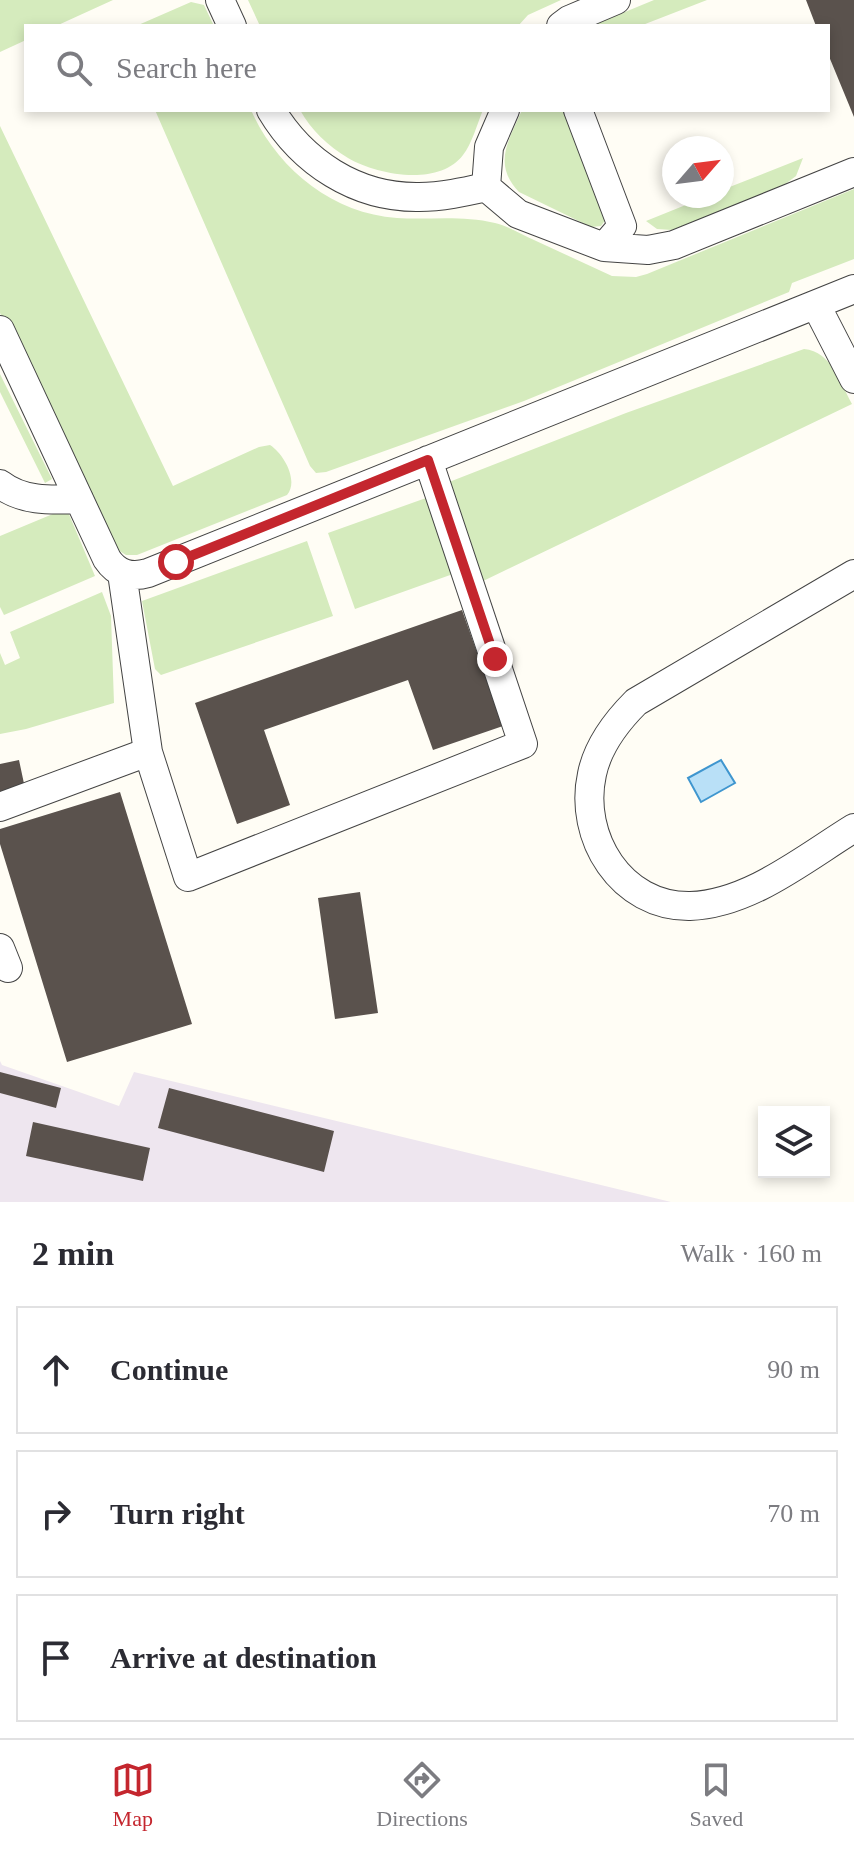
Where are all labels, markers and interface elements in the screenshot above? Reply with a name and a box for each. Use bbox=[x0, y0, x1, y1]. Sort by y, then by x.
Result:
search box bbox=[24, 24, 830, 112]
icon: search bbox=[52, 46, 96, 90]
text: Search here bbox=[116, 51, 257, 84]
north arrow bbox=[662, 136, 734, 208]
route start bbox=[158, 544, 194, 580]
route end bbox=[477, 641, 513, 677]
map controls bbox=[758, 1106, 830, 1178]
button: layers bbox=[758, 1106, 830, 1178]
text: 2 min bbox=[32, 1235, 114, 1272]
text: Walk · 160 m bbox=[680, 1239, 822, 1268]
icon: ahead bbox=[34, 1348, 78, 1392]
text: Continue bbox=[110, 1353, 228, 1386]
text: 90 m bbox=[767, 1355, 820, 1384]
icon: right bbox=[34, 1492, 78, 1536]
text: Turn right bbox=[110, 1497, 245, 1530]
text: 70 m bbox=[767, 1499, 820, 1528]
icon: arrive bbox=[34, 1636, 78, 1680]
text: Arrive at destination bbox=[110, 1641, 377, 1674]
tab: Map bbox=[111, 1758, 155, 1832]
tab: Directions bbox=[376, 1758, 468, 1832]
tab: Saved bbox=[689, 1758, 743, 1832]

